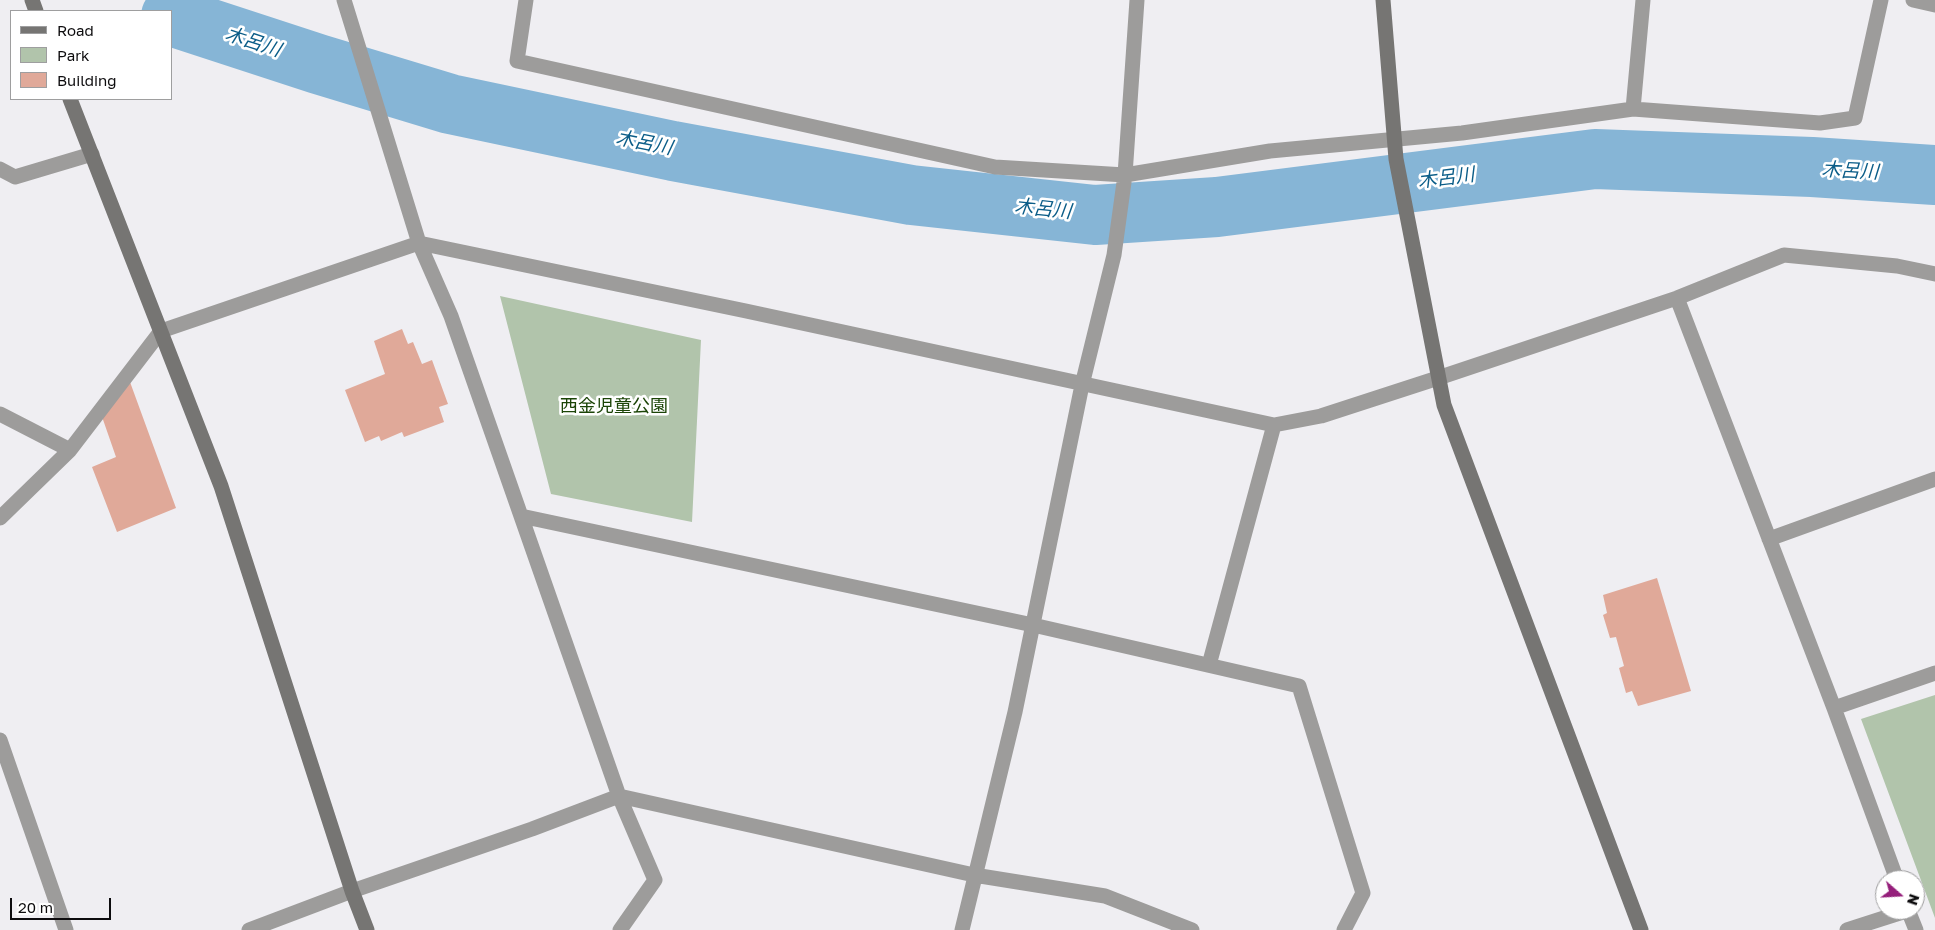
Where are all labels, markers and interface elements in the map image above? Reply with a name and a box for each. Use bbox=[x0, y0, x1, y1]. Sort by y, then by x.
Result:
legend bbox=[10, 10, 172, 100]
text: Road bbox=[57, 21, 94, 39]
water label: 木呂川 bbox=[222, 22, 284, 62]
text: Park bbox=[57, 46, 89, 64]
text: Building bbox=[57, 71, 117, 89]
water label: 木呂川 bbox=[614, 126, 674, 160]
water label: 木呂川 bbox=[1821, 158, 1879, 184]
water label: 木呂川 bbox=[1416, 163, 1476, 193]
water label: 木呂川 bbox=[1013, 195, 1073, 223]
park label: 西金児童公園 bbox=[560, 395, 668, 417]
north arrow bbox=[1875, 870, 1925, 920]
scale bar bbox=[12, 888, 114, 920]
text: N bbox=[1904, 892, 1923, 908]
text: 20 m bbox=[18, 898, 53, 916]

